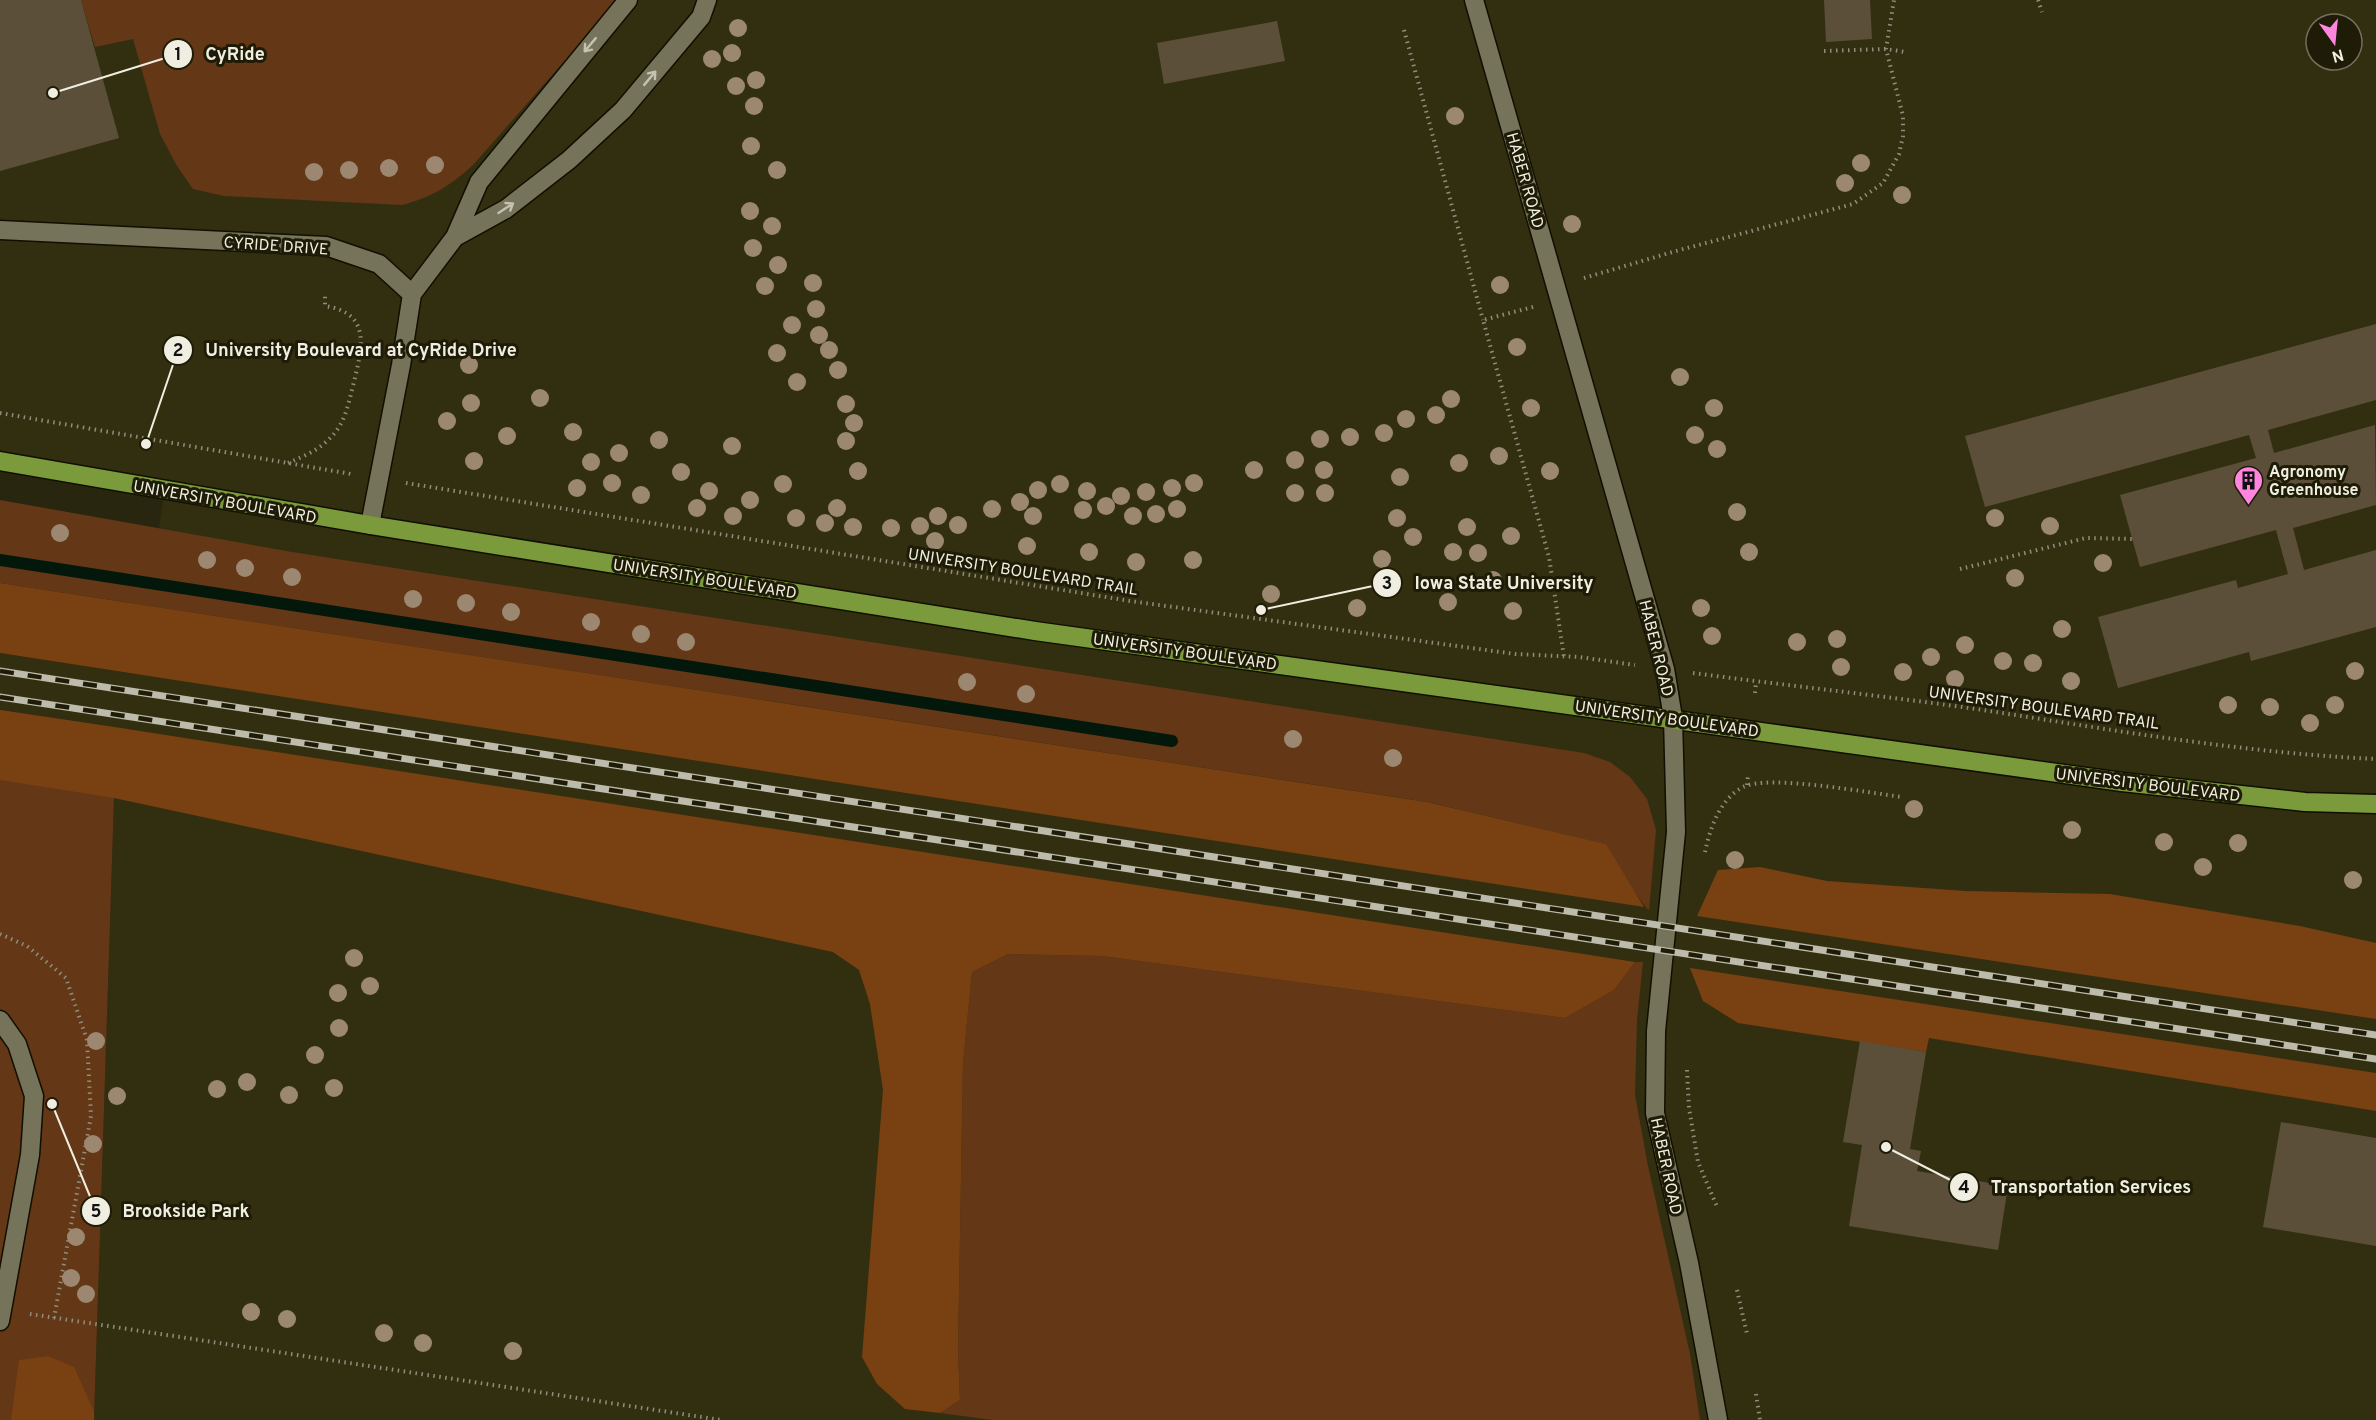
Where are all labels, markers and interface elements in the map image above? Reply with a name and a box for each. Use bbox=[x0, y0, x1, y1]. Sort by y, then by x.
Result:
north arrow bbox=[2304, 12, 2364, 72]
callout: CyRide bbox=[163, 36, 277, 72]
one-way arrow bbox=[584, 37, 597, 53]
text: N bbox=[2329, 43, 2346, 66]
text: 1 bbox=[174, 44, 182, 67]
text: CyRide bbox=[205, 44, 265, 67]
one-way arrow bbox=[643, 70, 656, 86]
street label: HABER ROAD bbox=[1501, 130, 1547, 231]
one-way arrow bbox=[497, 202, 513, 214]
street label: CYRIDE DRIVE bbox=[223, 233, 329, 261]
callout: University Boulevard at CyRide Drive bbox=[163, 332, 529, 368]
text: 2 bbox=[172, 340, 184, 363]
text: University Boulevard at CyRide Drive bbox=[205, 340, 517, 363]
place label: Agronomy Greenhouse bbox=[2269, 463, 2359, 501]
building icon: Agronomy Greenhouse bbox=[2232, 464, 2264, 506]
street label: UNIVERSITY BOULEVARD bbox=[131, 477, 318, 529]
street label: UNIVERSITY BOULEVARD TRAIL bbox=[906, 545, 1139, 601]
street label: UNIVERSITY BOULEVARD bbox=[611, 556, 798, 604]
callout: Iowa State University bbox=[1372, 565, 1605, 601]
text: 3 bbox=[1382, 573, 1392, 596]
text: Iowa State University bbox=[1415, 573, 1593, 596]
street label: HABER ROAD bbox=[1633, 598, 1677, 699]
street label: UNIVERSITY BOULEVARD bbox=[1091, 630, 1278, 676]
street label: UNIVERSITY BOULEVARD TRAIL bbox=[1927, 683, 2160, 735]
street label: UNIVERSITY BOULEVARD bbox=[1573, 697, 1760, 743]
street label: UNIVERSITY BOULEVARD bbox=[2054, 765, 2241, 807]
street label: HABER ROAD bbox=[1645, 1116, 1685, 1217]
callout: Transportation Services bbox=[1949, 1169, 2204, 1205]
text: 4 bbox=[1958, 1177, 1970, 1200]
text: Transportation Services bbox=[1991, 1177, 2191, 1200]
callout: Brookside Park bbox=[81, 1193, 262, 1229]
text: 5 bbox=[91, 1201, 102, 1224]
text: Brookside Park bbox=[122, 1201, 250, 1224]

